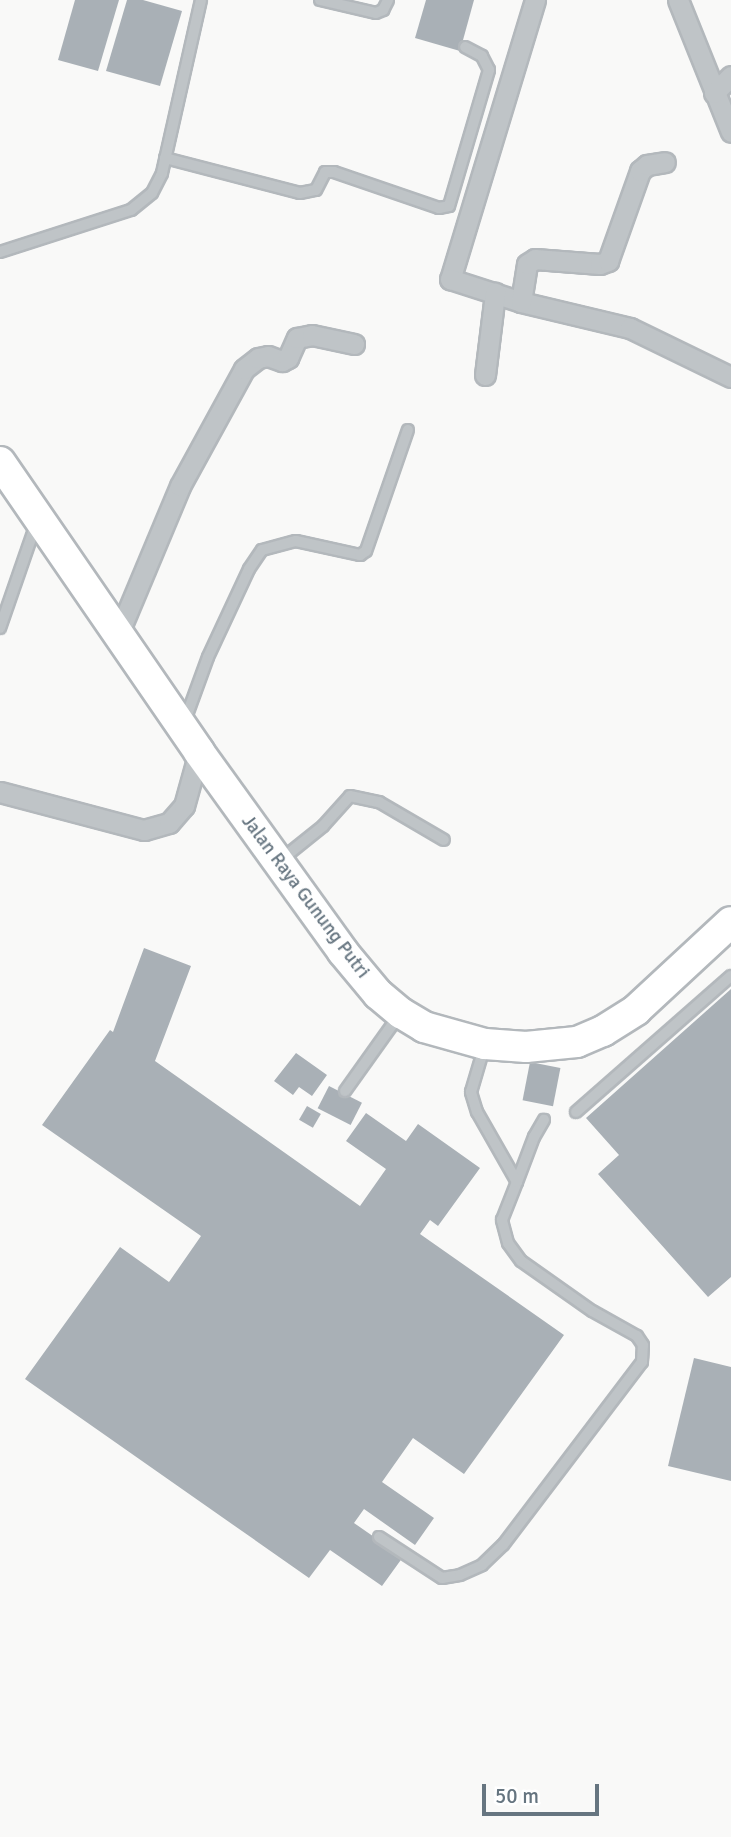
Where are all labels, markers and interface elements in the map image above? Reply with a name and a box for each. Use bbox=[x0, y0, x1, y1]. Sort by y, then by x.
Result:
street label: Jalan Raya Gunung Putri bbox=[236, 811, 374, 983]
scale bar bbox=[486, 1770, 603, 1814]
text: 50 m bbox=[495, 1783, 539, 1809]

